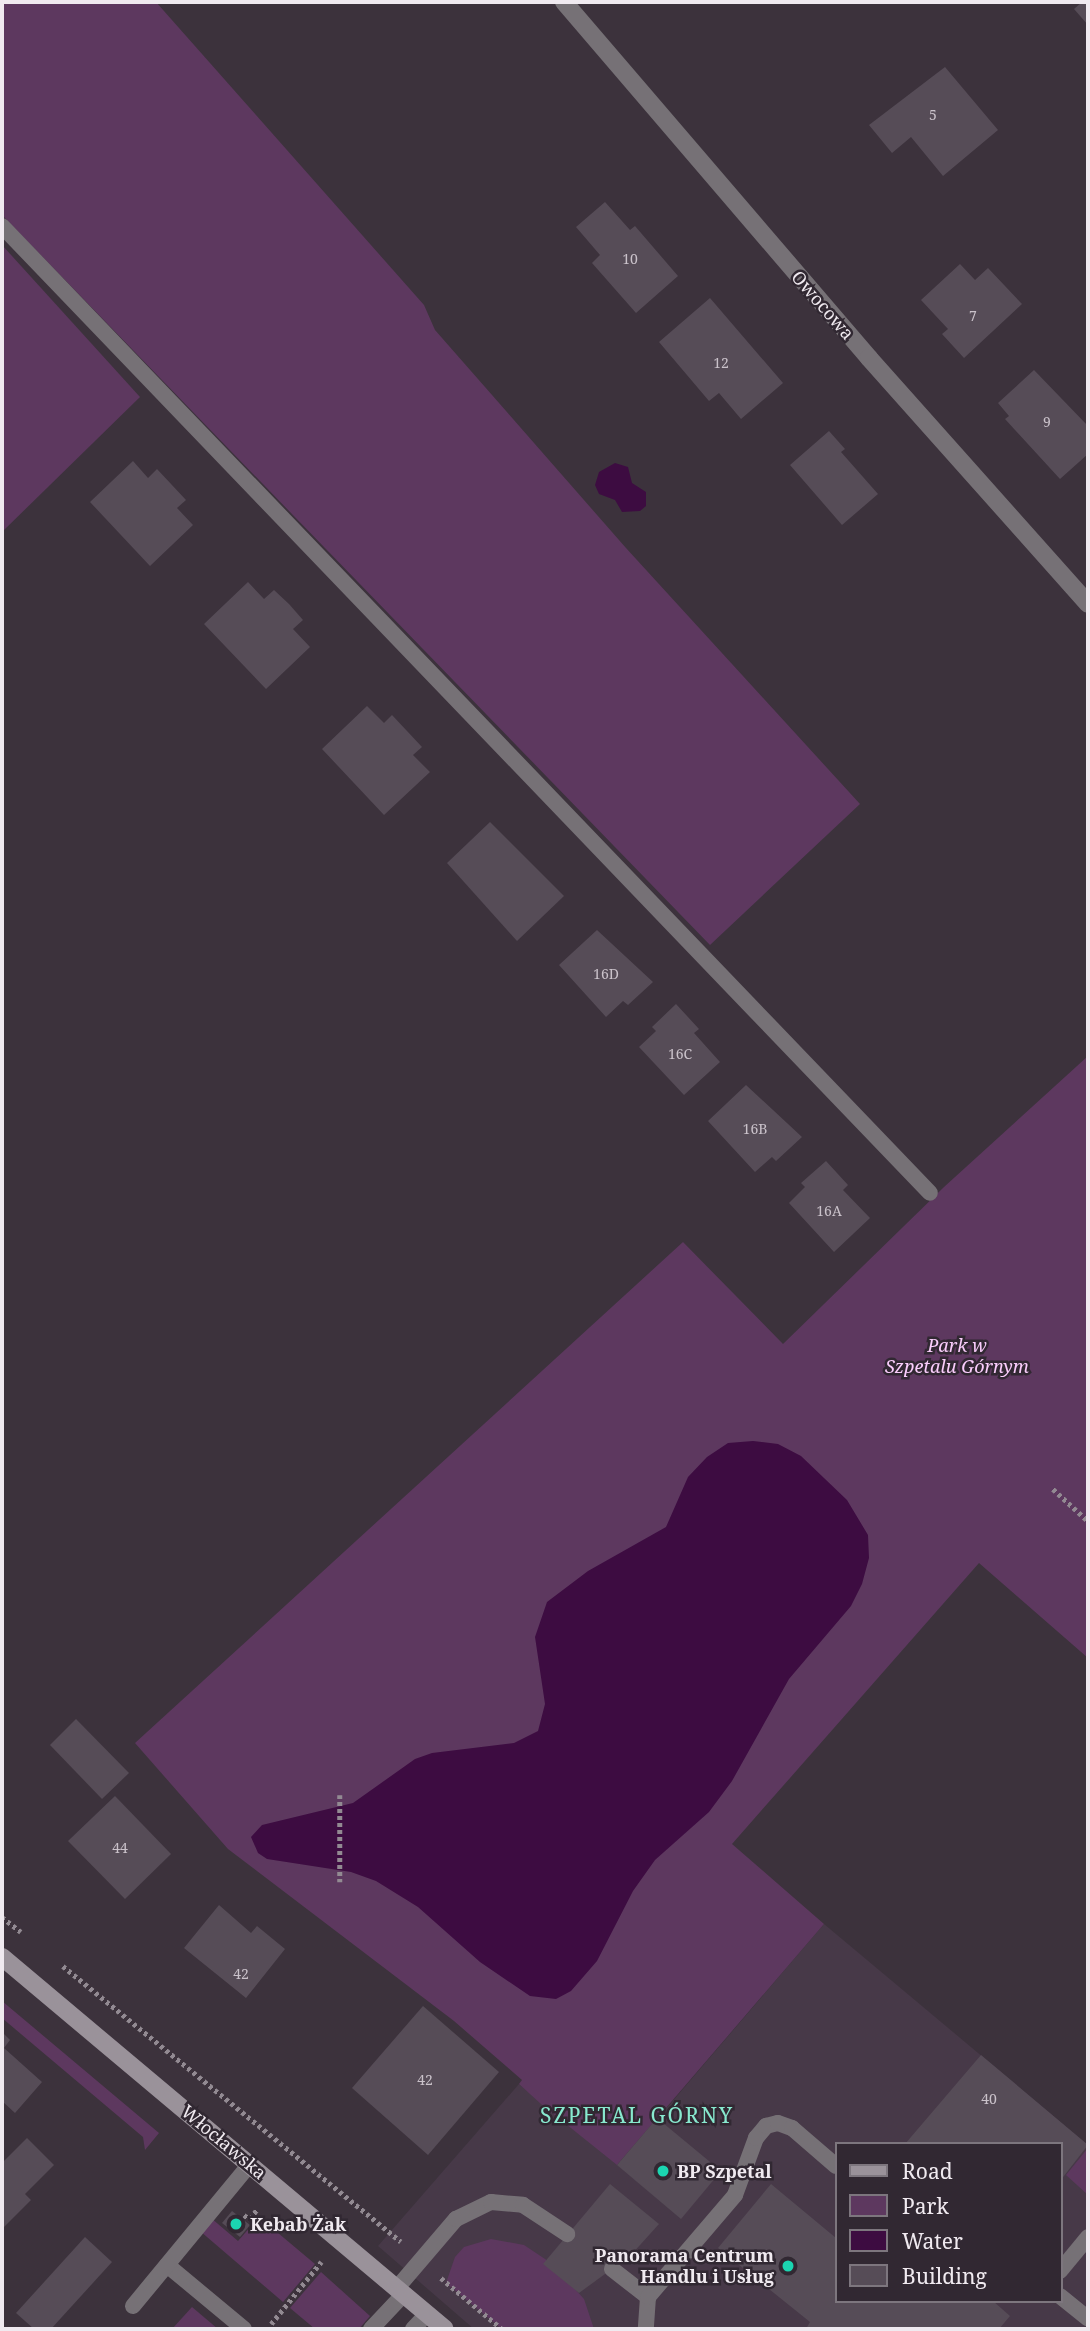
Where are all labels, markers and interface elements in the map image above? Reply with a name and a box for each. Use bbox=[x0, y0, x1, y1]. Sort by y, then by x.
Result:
house number: 5 bbox=[929, 107, 937, 123]
house number: 10 bbox=[622, 251, 638, 267]
street label: Owocowa bbox=[787, 266, 859, 344]
house number: 7 bbox=[969, 308, 977, 324]
house number: 12 bbox=[713, 355, 729, 371]
house number: 9 bbox=[1043, 414, 1051, 430]
house number: 16D bbox=[593, 966, 619, 982]
house number: 16C bbox=[668, 1046, 692, 1062]
house number: 16B bbox=[743, 1121, 767, 1137]
house number: 16A bbox=[816, 1203, 842, 1219]
park label: Park w Szpetalu Górnym bbox=[885, 1335, 1029, 1378]
house number: 44 bbox=[112, 1840, 128, 1856]
house number: 42 bbox=[233, 1966, 249, 1982]
house number: 42 bbox=[417, 2072, 433, 2088]
house number: 40 bbox=[981, 2091, 997, 2107]
street label: Włocławska bbox=[177, 2100, 271, 2184]
district label: SZPETAL GÓRNY bbox=[542, 2102, 732, 2128]
legend bbox=[834, 2142, 1062, 2303]
text: Road bbox=[902, 2157, 953, 2185]
place label: BP Szpetal bbox=[677, 2160, 772, 2182]
marker: BP Szpetal bbox=[655, 2163, 671, 2179]
text: Park bbox=[902, 2192, 949, 2220]
place label: Kebab Żak bbox=[250, 2213, 346, 2235]
marker: Kebab Żak bbox=[228, 2216, 244, 2232]
text: Water bbox=[902, 2227, 963, 2255]
place label: Panorama Centrum Handlu i Usług bbox=[595, 2245, 774, 2288]
marker: Panorama Centrum Handlu i Usług bbox=[780, 2258, 796, 2274]
text: Building bbox=[902, 2262, 987, 2290]

